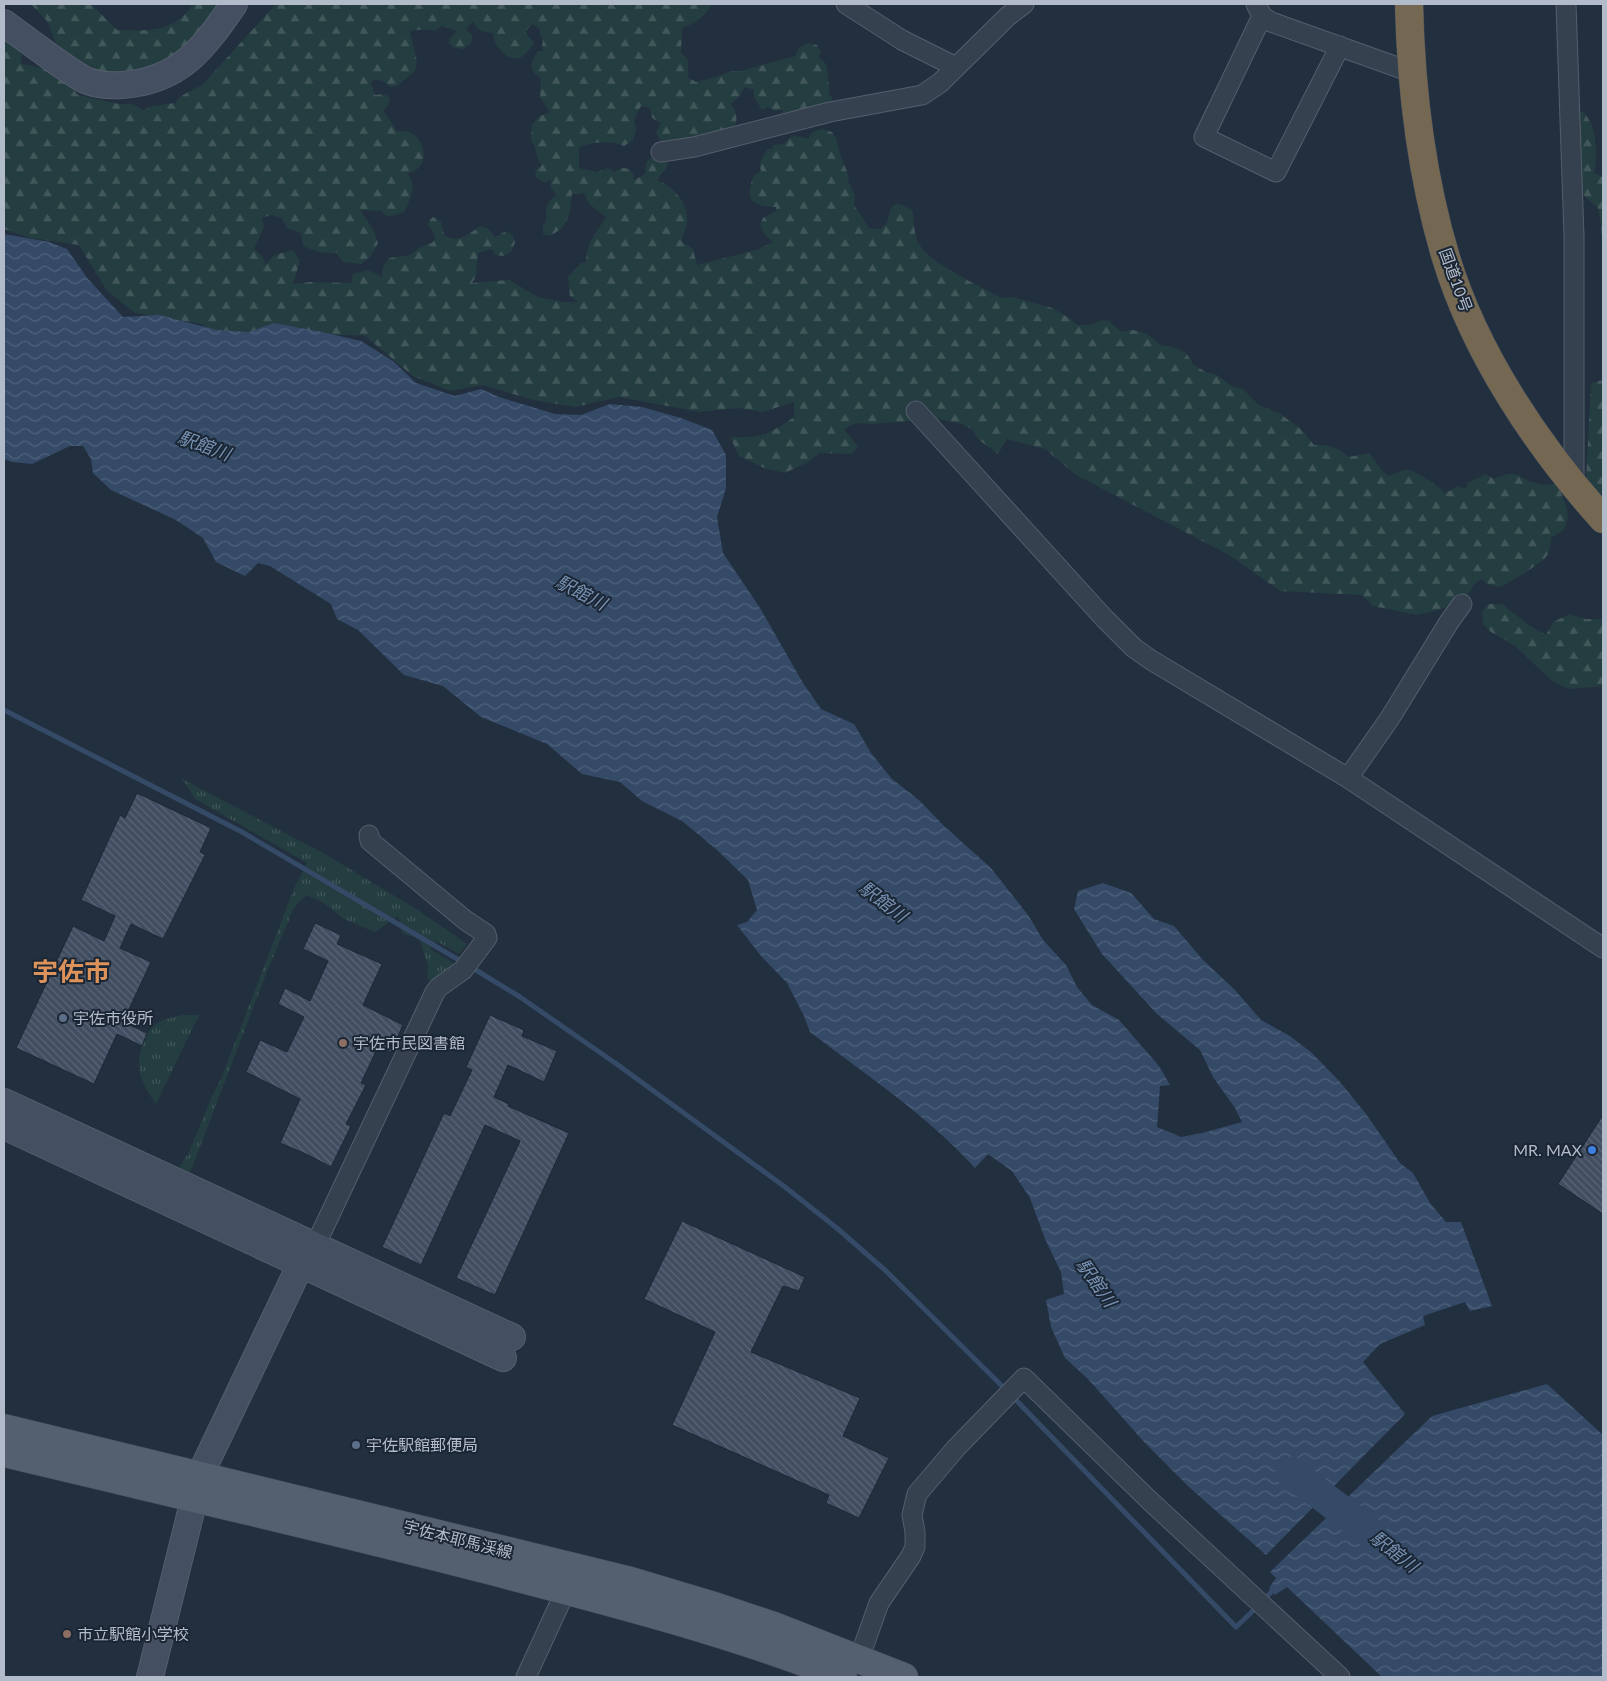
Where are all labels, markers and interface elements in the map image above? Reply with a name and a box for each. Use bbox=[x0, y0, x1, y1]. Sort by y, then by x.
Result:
street label: 国道10号 bbox=[1436, 245, 1477, 314]
water label: 駅館川 bbox=[175, 425, 235, 465]
water label: 駅館川 bbox=[552, 570, 612, 615]
water label: 駅館川 bbox=[855, 876, 913, 927]
district label: 宇佐市 bbox=[32, 955, 110, 987]
place label: 宇佐市役所 bbox=[73, 1008, 153, 1027]
marker: 宇佐市役所 bbox=[57, 1012, 69, 1024]
place label: 宇佐市民図書館 bbox=[353, 1033, 465, 1052]
marker: 宇佐市民図書館 bbox=[337, 1037, 349, 1049]
place label: MR. MAX bbox=[1513, 1140, 1583, 1159]
marker: MR. MAX bbox=[1586, 1144, 1598, 1156]
water label: 駅館川 bbox=[1072, 1254, 1122, 1312]
place label: 宇佐駅館郵便局 bbox=[366, 1435, 478, 1454]
marker: 宇佐駅館郵便局 bbox=[350, 1439, 362, 1451]
street label: 宇佐本耶馬渓線 bbox=[401, 1516, 515, 1561]
water label: 駅館川 bbox=[1367, 1526, 1424, 1578]
place label: 市立駅館小学校 bbox=[77, 1624, 189, 1643]
marker: 市立駅館小学校 bbox=[61, 1628, 73, 1640]

